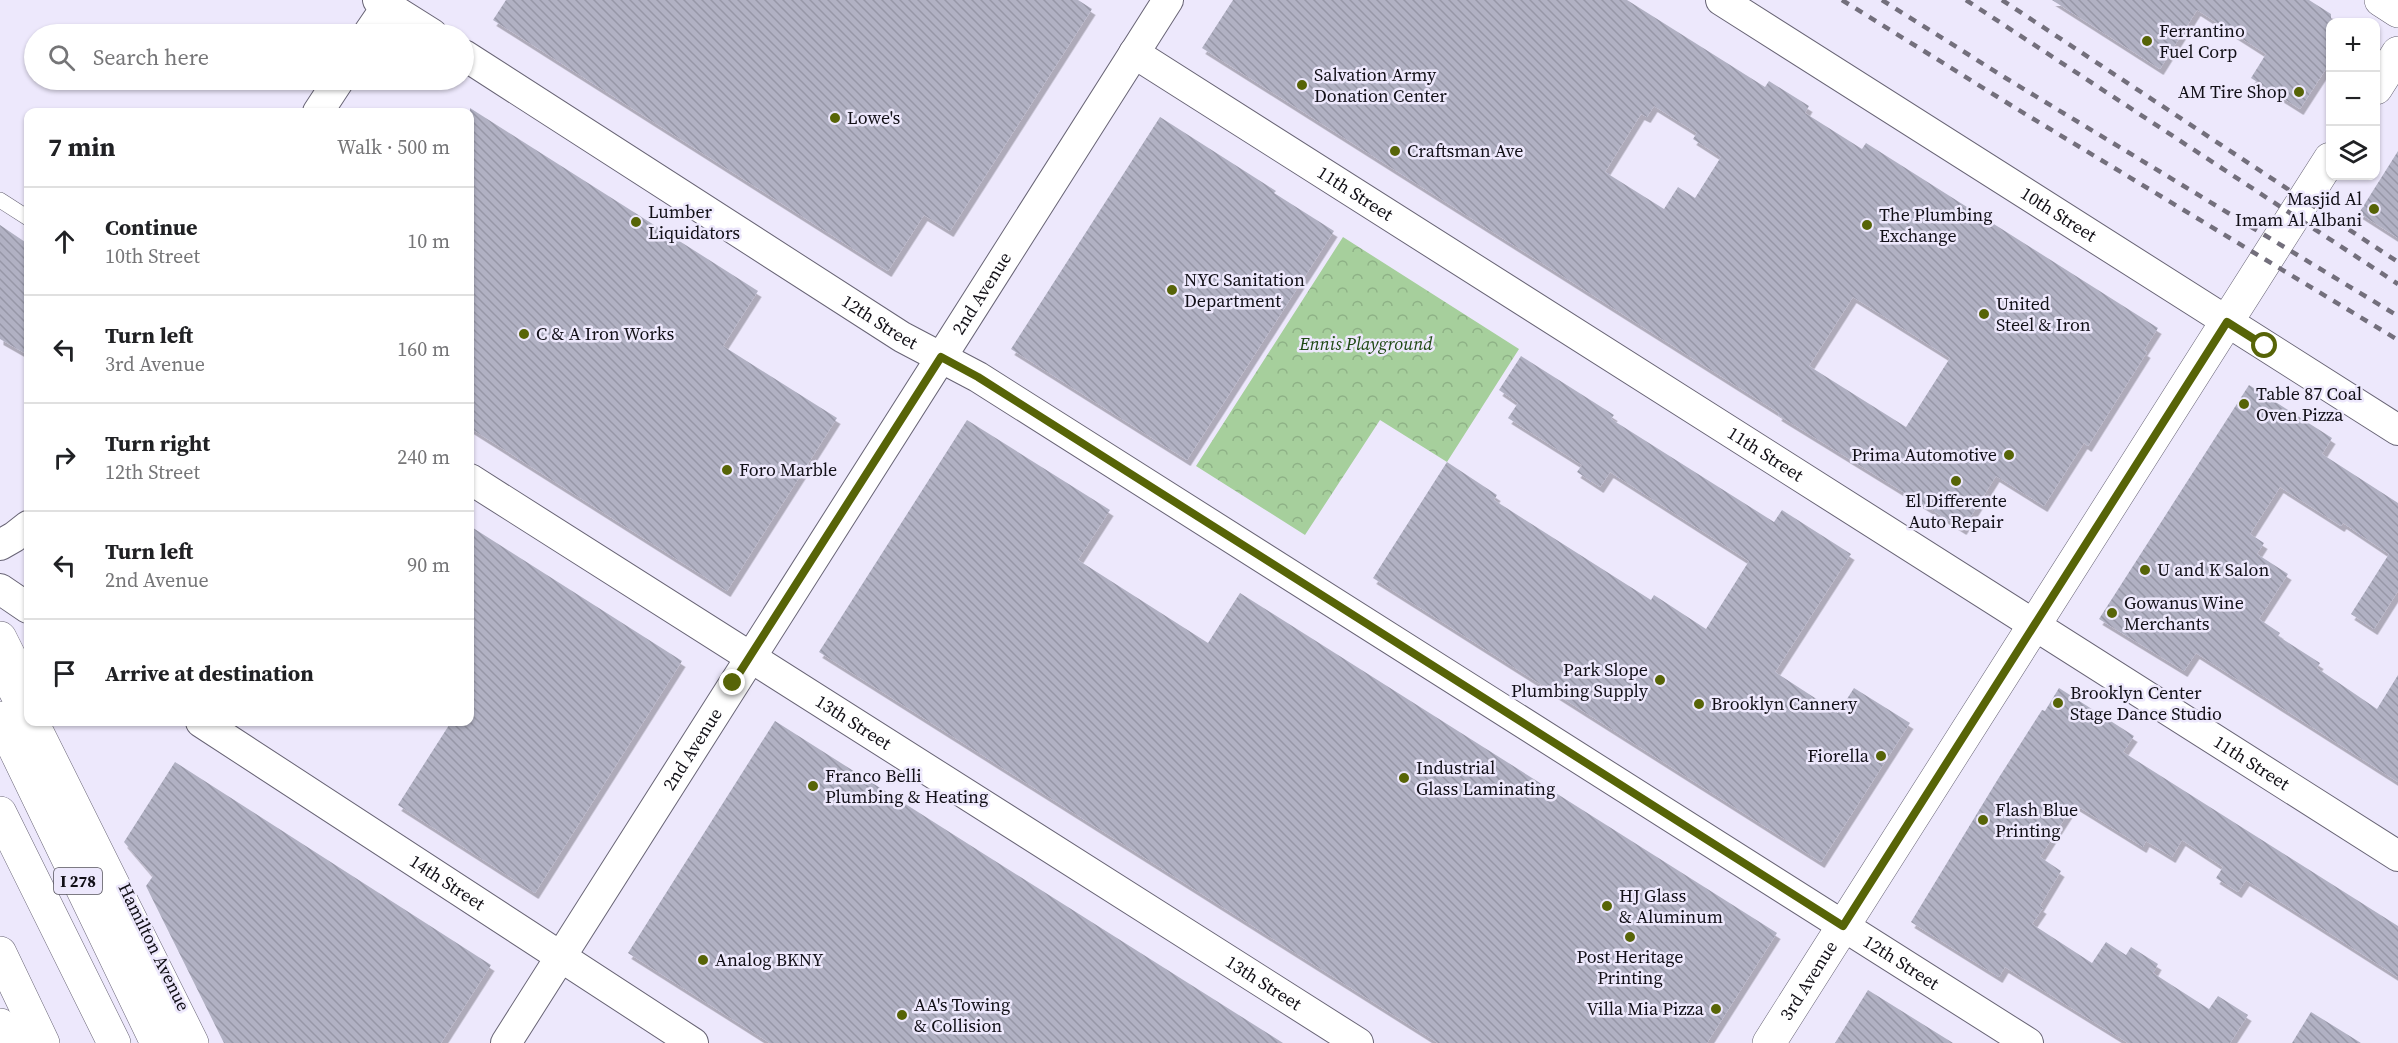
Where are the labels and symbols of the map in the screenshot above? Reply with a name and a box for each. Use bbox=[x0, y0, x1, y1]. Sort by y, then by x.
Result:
place label: Ferrantino Fuel Corp bbox=[2159, 18, 2245, 64]
marker: Ferrantino Fuel Corp bbox=[2140, 34, 2154, 48]
place label: Salvation Army Donation Center bbox=[1314, 62, 1447, 108]
marker: Salvation Army Donation Center bbox=[1295, 78, 1309, 92]
place label: AM Tire Shop bbox=[2178, 79, 2287, 104]
marker: AM Tire Shop bbox=[2292, 85, 2306, 99]
place label: Lowe's bbox=[847, 105, 901, 130]
marker: Lowe's bbox=[828, 111, 842, 125]
place label: Craftsman Ave bbox=[1407, 138, 1524, 163]
marker: Craftsman Ave bbox=[1388, 144, 1402, 158]
street label: 11th Street bbox=[1313, 160, 1398, 227]
street label: 10th Street bbox=[2016, 181, 2102, 248]
place label: Masjid Al Imam Al Albani bbox=[2235, 186, 2362, 232]
place label: Lumber Liquidators bbox=[648, 199, 740, 245]
place label: The Plumbing Exchange bbox=[1879, 202, 1993, 248]
marker: Masjid Al Imam Al Albani bbox=[2367, 202, 2381, 216]
marker: Lumber Liquidators bbox=[629, 215, 643, 229]
marker: The Plumbing Exchange bbox=[1860, 218, 1874, 232]
street label: 2nd Avenue bbox=[946, 247, 1017, 339]
place label: NYC Sanitation Department bbox=[1184, 267, 1305, 313]
marker: NYC Sanitation Department bbox=[1165, 283, 1179, 297]
street label: 12th Street bbox=[837, 288, 922, 355]
place label: United Steel & Iron bbox=[1996, 291, 2091, 337]
marker: United Steel & Iron bbox=[1977, 307, 1991, 321]
place label: C & A Iron Works bbox=[536, 321, 674, 346]
marker: C & A Iron Works bbox=[517, 327, 531, 341]
park label: Ennis Playground bbox=[1298, 331, 1433, 356]
route start bbox=[2251, 332, 2277, 358]
place label: Table 87 Coal Oven Pizza bbox=[2256, 381, 2362, 427]
marker: Table 87 Coal Oven Pizza bbox=[2237, 397, 2251, 411]
street label: 11th Street bbox=[1723, 420, 1809, 487]
place label: Prima Automotive bbox=[1851, 442, 1997, 467]
marker: Prima Automotive bbox=[2002, 448, 2016, 462]
place label: Foro Marble bbox=[739, 457, 837, 482]
marker: Foro Marble bbox=[720, 463, 734, 477]
marker: El Differente Auto Repair bbox=[1949, 474, 1963, 488]
place label: El Differente Auto Repair bbox=[1905, 488, 2007, 534]
place label: U and K Salon bbox=[2157, 557, 2269, 582]
marker: U and K Salon bbox=[2138, 563, 2152, 577]
place label: Gowanus Wine Merchants bbox=[2124, 590, 2244, 636]
marker: Gowanus Wine Merchants bbox=[2105, 606, 2119, 620]
place label: Park Slope Plumbing Supply bbox=[1511, 657, 1649, 703]
route end bbox=[719, 669, 745, 695]
marker: Park Slope Plumbing Supply bbox=[1653, 673, 1667, 687]
place label: Brooklyn Center Stage Dance Studio bbox=[2070, 680, 2222, 726]
street label: 13th Street bbox=[811, 689, 896, 756]
place label: Brooklyn Cannery bbox=[1711, 691, 1858, 716]
marker: Brooklyn Center Stage Dance Studio bbox=[2051, 696, 2065, 710]
marker: Brooklyn Cannery bbox=[1692, 697, 1706, 711]
street label: 2nd Avenue bbox=[656, 703, 728, 795]
street label: 11th Street bbox=[2209, 729, 2295, 796]
place label: Fiorella bbox=[1807, 743, 1870, 768]
marker: Fiorella bbox=[1874, 749, 1888, 763]
place label: Industrial Glass Laminating bbox=[1416, 755, 1555, 801]
place label: Franco Belli Plumbing & Heating bbox=[825, 763, 988, 809]
marker: Industrial Glass Laminating bbox=[1397, 771, 1411, 785]
marker: Franco Belli Plumbing & Heating bbox=[806, 779, 820, 793]
place label: Flash Blue Printing bbox=[1995, 797, 2078, 843]
marker: Flash Blue Printing bbox=[1976, 813, 1990, 827]
street label: 14th Street bbox=[405, 848, 490, 916]
road number: I 278 bbox=[54, 868, 102, 894]
street label: Hamilton Avenue bbox=[113, 878, 196, 1015]
place label: HJ Glass & Aluminum bbox=[1619, 883, 1723, 929]
marker: HJ Glass & Aluminum bbox=[1600, 899, 1614, 913]
street label: 12th Street bbox=[1859, 929, 1944, 996]
marker: Post Heritage Printing bbox=[1623, 930, 1637, 944]
street label: 3rd Avenue bbox=[1774, 936, 1843, 1025]
place label: Post Heritage Printing bbox=[1576, 944, 1684, 990]
place label: Analog BKNY bbox=[715, 947, 824, 972]
street label: 13th Street bbox=[1221, 949, 1307, 1016]
marker: Analog BKNY bbox=[696, 953, 710, 967]
place label: AA's Towing & Collision bbox=[914, 992, 1010, 1038]
place label: Villa Mia Pizza bbox=[1586, 996, 1705, 1021]
marker: Villa Mia Pizza bbox=[1709, 1002, 1723, 1016]
marker: AA's Towing & Collision bbox=[895, 1008, 909, 1022]

